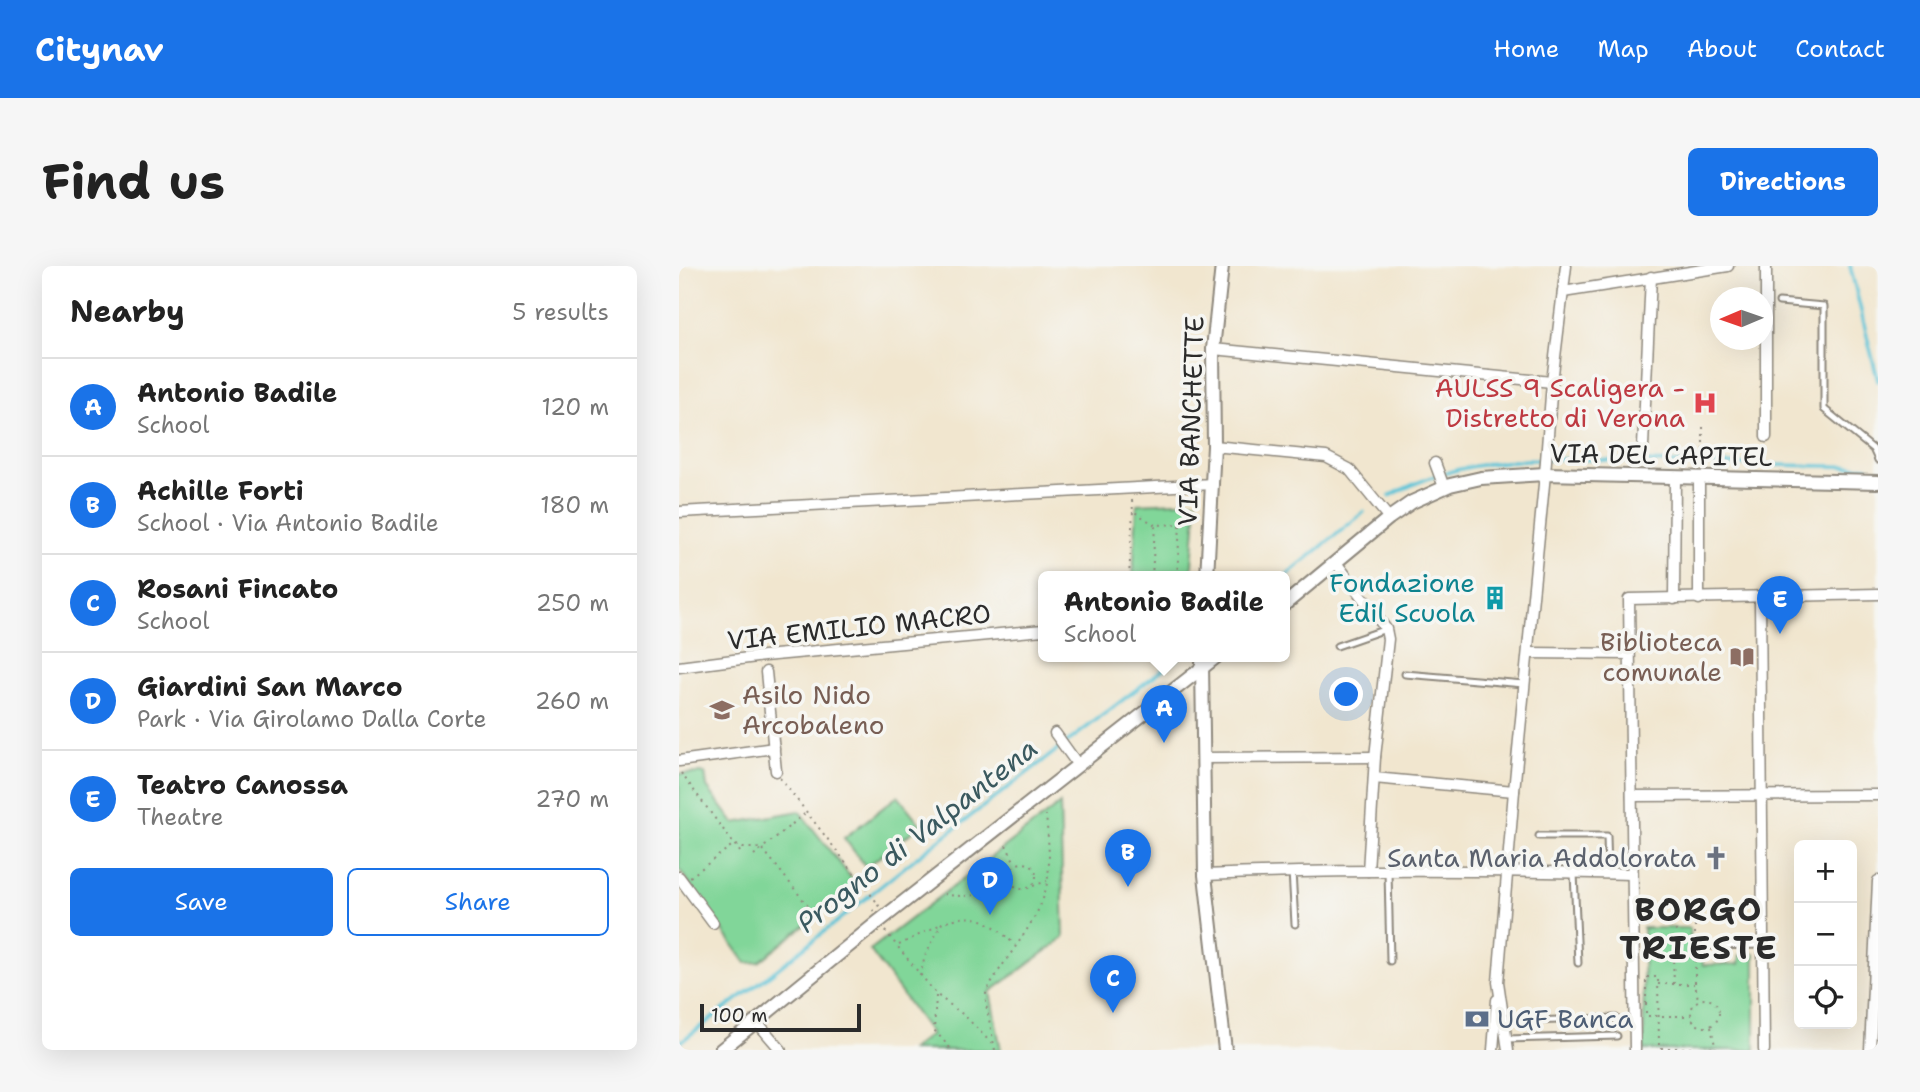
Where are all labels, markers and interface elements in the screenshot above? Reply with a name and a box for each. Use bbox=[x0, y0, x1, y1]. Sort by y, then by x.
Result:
text: Citynav bbox=[35, 27, 164, 72]
text: Home bbox=[1493, 33, 1559, 65]
text: Map bbox=[1597, 33, 1649, 65]
text: About bbox=[1687, 33, 1757, 65]
text: Contact bbox=[1795, 33, 1885, 65]
button: Directions bbox=[1688, 148, 1878, 216]
text: Find us bbox=[42, 149, 225, 215]
north arrow bbox=[1710, 287, 1773, 350]
text: Nearby bbox=[70, 291, 185, 332]
text: 5 results bbox=[512, 297, 609, 327]
street label: VIA BANCHETTE bbox=[1169, 315, 1212, 527]
place label: AULSS 9 Scaligera - Distretto di Verona bbox=[1435, 370, 1685, 435]
text: Antonio Badile bbox=[137, 375, 337, 410]
hospital icon: AULSS 9 Scaligera - Distretto di Verona bbox=[1691, 389, 1719, 417]
text: A bbox=[84, 392, 102, 422]
text: 120 m bbox=[541, 392, 609, 422]
text: School bbox=[137, 410, 209, 440]
street label: VIA DEL CAPITEL bbox=[1549, 435, 1773, 474]
text: Achille Forti bbox=[137, 473, 304, 508]
text: B bbox=[86, 490, 100, 520]
text: 180 m bbox=[540, 490, 609, 520]
text: School · Via Antonio Badile bbox=[137, 508, 439, 538]
place label: Fondazione Edil Scuola bbox=[1329, 565, 1475, 630]
text: Rosani Fincato bbox=[137, 571, 338, 606]
popup bbox=[1038, 571, 1290, 662]
pin: E bbox=[1757, 576, 1803, 634]
text: Antonio Badile bbox=[1064, 584, 1264, 619]
building icon: Fondazione Edil Scuola bbox=[1481, 584, 1509, 612]
text: C bbox=[86, 588, 100, 618]
text: 250 m bbox=[536, 588, 609, 618]
street label: VIA EMILIO MACRO bbox=[725, 595, 992, 658]
text: School bbox=[137, 606, 209, 636]
text: School bbox=[1064, 619, 1136, 649]
place label: Biblioteca comunale bbox=[1600, 624, 1722, 689]
library icon: Biblioteca comunale bbox=[1728, 643, 1756, 671]
text: Giardini San Marco bbox=[137, 669, 403, 704]
place label: Asilo Nido Arcobaleno bbox=[742, 677, 884, 742]
your location bbox=[1329, 677, 1363, 711]
pin: A bbox=[1141, 685, 1187, 743]
text: D bbox=[85, 686, 101, 716]
text: 260 m bbox=[535, 686, 609, 716]
school or university icon: Asilo Nido Arcobaleno bbox=[708, 696, 736, 724]
text: Park · Via Girolamo Dalla Corte bbox=[137, 704, 487, 734]
water label: Progno di Valpantena bbox=[789, 729, 1045, 941]
text: Teatro Canossa bbox=[137, 767, 348, 802]
text: E bbox=[85, 784, 101, 814]
text: 270 m bbox=[535, 784, 609, 814]
text: Theatre bbox=[137, 802, 224, 832]
pin: B bbox=[1105, 829, 1151, 887]
place label: Santa Maria Addolorata bbox=[1387, 840, 1696, 875]
map controls bbox=[1794, 840, 1857, 1029]
button: + bbox=[1794, 840, 1857, 903]
church icon: Santa Maria Addolorata bbox=[1702, 844, 1730, 872]
pin: D bbox=[967, 857, 1013, 915]
button: Save bbox=[70, 868, 333, 936]
button: Share bbox=[347, 868, 609, 936]
district label: BORGO TRIESTE bbox=[1619, 887, 1779, 970]
button: − bbox=[1794, 903, 1857, 966]
pin: C bbox=[1090, 955, 1136, 1013]
button: locate bbox=[1794, 966, 1857, 1029]
scale bar bbox=[700, 1001, 861, 1033]
place label: UGF Banca bbox=[1497, 1001, 1633, 1036]
text: 100 m bbox=[711, 1003, 768, 1028]
bank icon: UGF Banca bbox=[1463, 1005, 1491, 1033]

